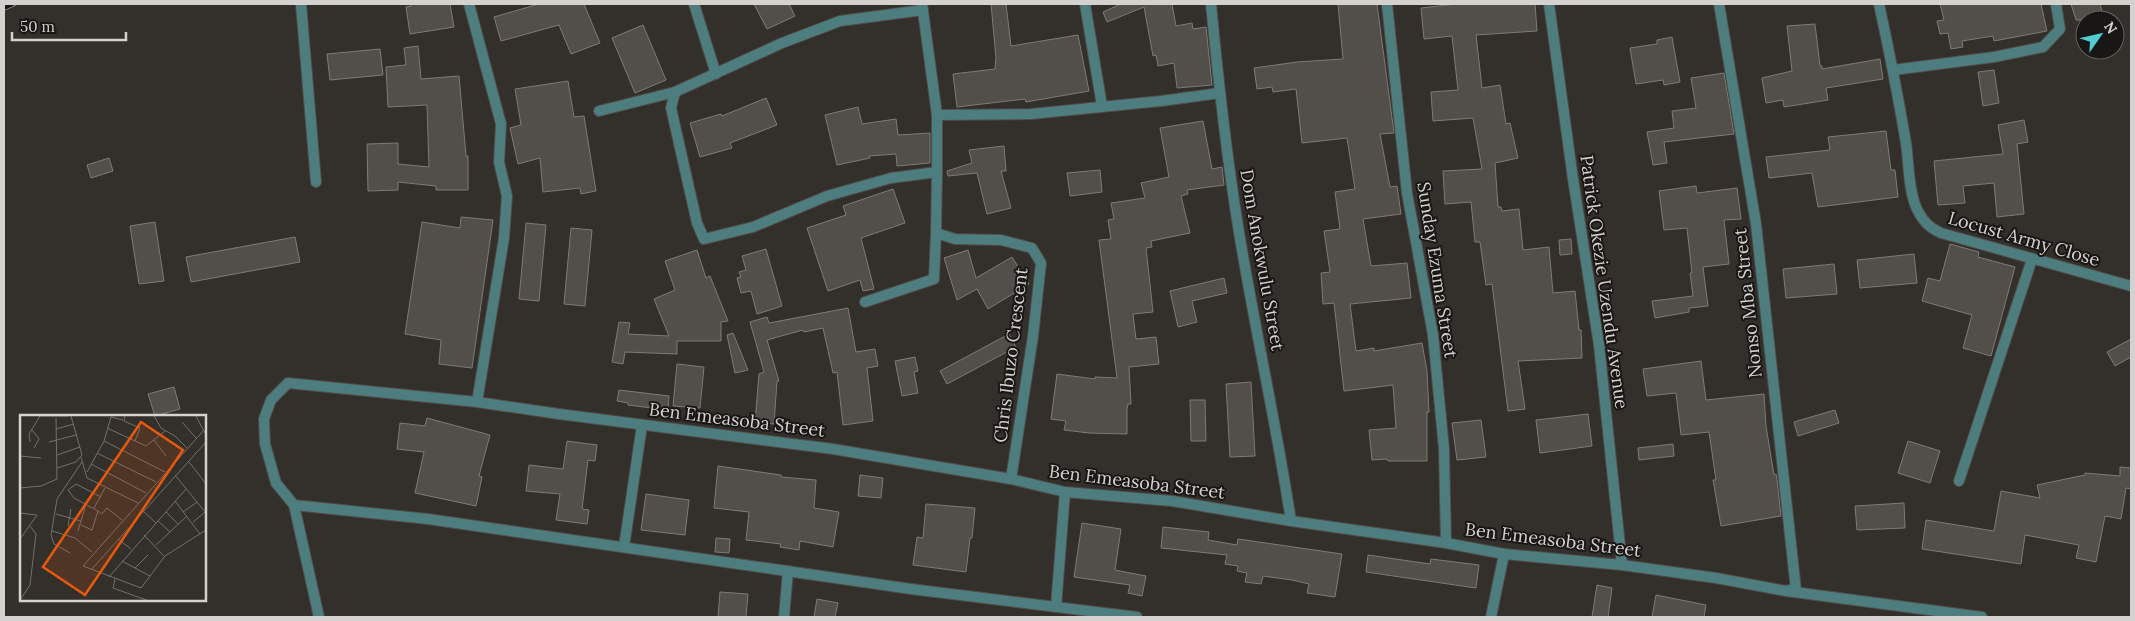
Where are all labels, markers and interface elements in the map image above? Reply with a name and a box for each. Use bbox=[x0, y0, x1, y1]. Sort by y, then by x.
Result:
scale bar bbox=[12, 10, 126, 42]
north arrow bbox=[2075, 10, 2125, 60]
text: 50 m bbox=[20, 17, 55, 36]
text: N bbox=[2100, 18, 2121, 37]
street label: Patrick Okezie Uzendu Avenue bbox=[1575, 153, 1634, 411]
street label: Dom Anokwulu Street bbox=[1235, 167, 1290, 352]
street label: Sunday Ezuma Street bbox=[1412, 180, 1463, 360]
street label: Locust Army Close bbox=[1946, 206, 2103, 271]
street label: Nonso Mba Street bbox=[1728, 227, 1767, 379]
street label: Chris Ibuzo Crescent bbox=[988, 266, 1033, 444]
street label: Ben Emeasoba Street bbox=[648, 397, 826, 442]
inset map bbox=[20, 415, 206, 601]
street label: Ben Emeasoba Street bbox=[1048, 459, 1226, 504]
street label: Ben Emeasoba Street bbox=[1464, 517, 1642, 562]

